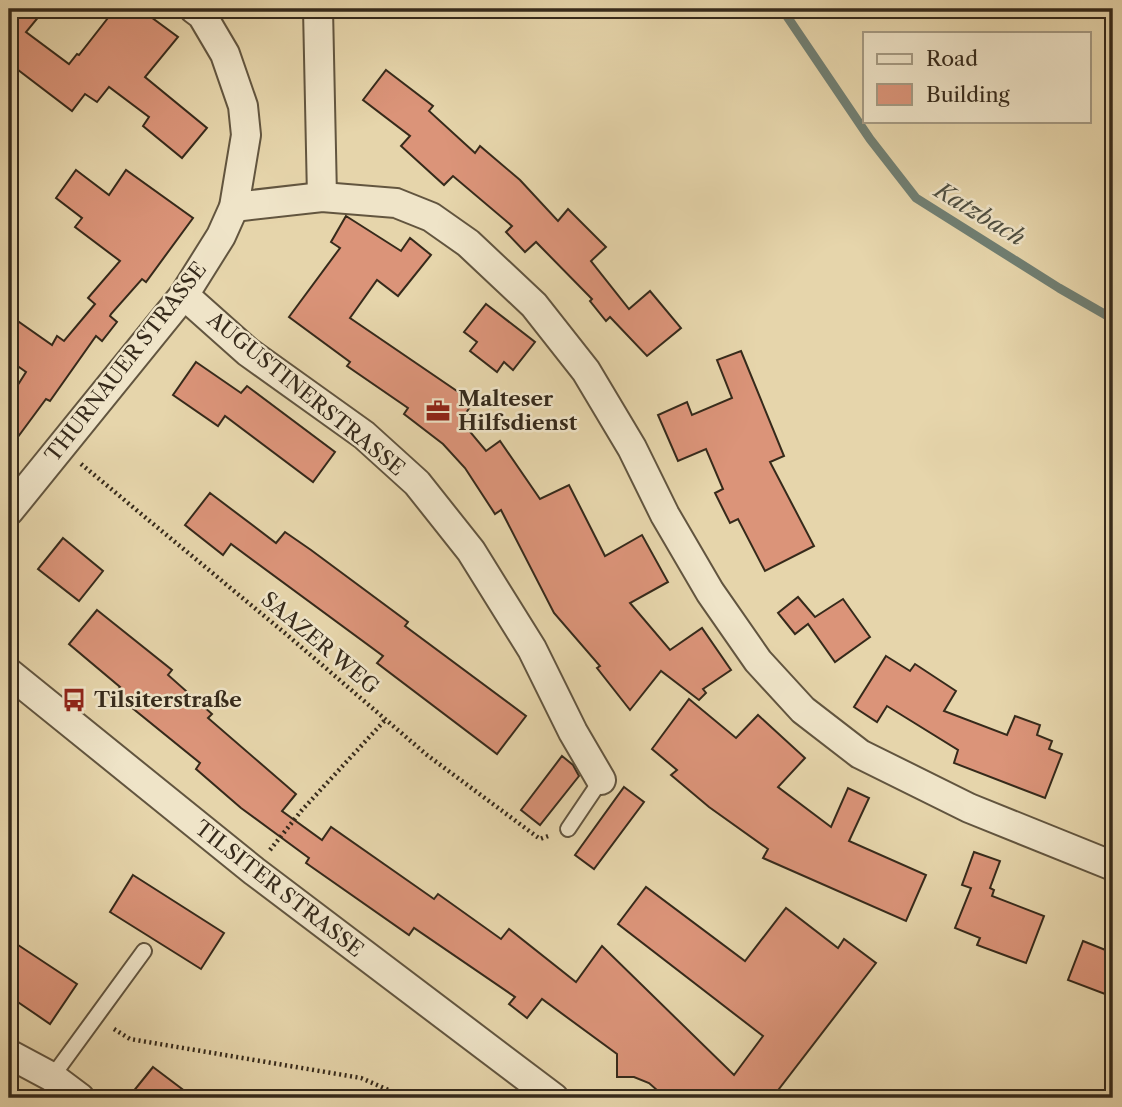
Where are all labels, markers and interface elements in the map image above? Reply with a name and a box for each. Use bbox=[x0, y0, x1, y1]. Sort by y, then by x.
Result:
legend bbox=[863, 32, 1090, 122]
text: Road bbox=[926, 46, 978, 71]
text: Building bbox=[926, 82, 1011, 107]
water label: Katzbach bbox=[928, 175, 1030, 252]
street label: THURNAUER STRASSE bbox=[40, 257, 211, 467]
street label: AUGUSTINERSTRASSE bbox=[202, 306, 410, 481]
place label: Malteser Hilfsdienst bbox=[458, 386, 578, 435]
office icon: Malteser Hilfsdienst bbox=[424, 397, 452, 425]
street label: SAAZER WEG bbox=[256, 586, 384, 699]
bus stop icon: Tilsiterstraße bbox=[60, 686, 88, 714]
place label: Tilsiterstraße bbox=[94, 687, 242, 712]
street label: TILSITER STRASSE bbox=[190, 815, 369, 962]

